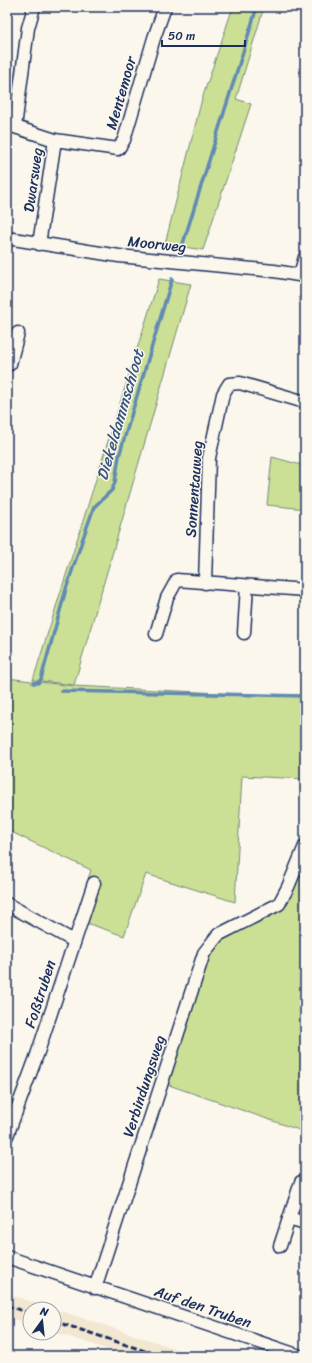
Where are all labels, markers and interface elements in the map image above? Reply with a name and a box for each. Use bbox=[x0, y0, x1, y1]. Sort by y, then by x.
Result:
scale bar bbox=[162, 22, 245, 48]
text: 50 m bbox=[168, 25, 195, 47]
street label: Mentemoor bbox=[98, 53, 144, 133]
street label: Dwarsweg bbox=[16, 146, 50, 214]
street label: Moorweg bbox=[126, 228, 188, 260]
water label: Diekeldammschloot bbox=[87, 344, 153, 484]
street label: Sonnentauweg bbox=[178, 440, 210, 538]
street label: Foßtruben bbox=[17, 957, 63, 1031]
street label: Verbindungsweg bbox=[115, 1032, 173, 1140]
street label: Auf den Truben bbox=[150, 1278, 255, 1336]
north arrow bbox=[22, 1301, 62, 1341]
text: N bbox=[37, 1301, 51, 1322]

